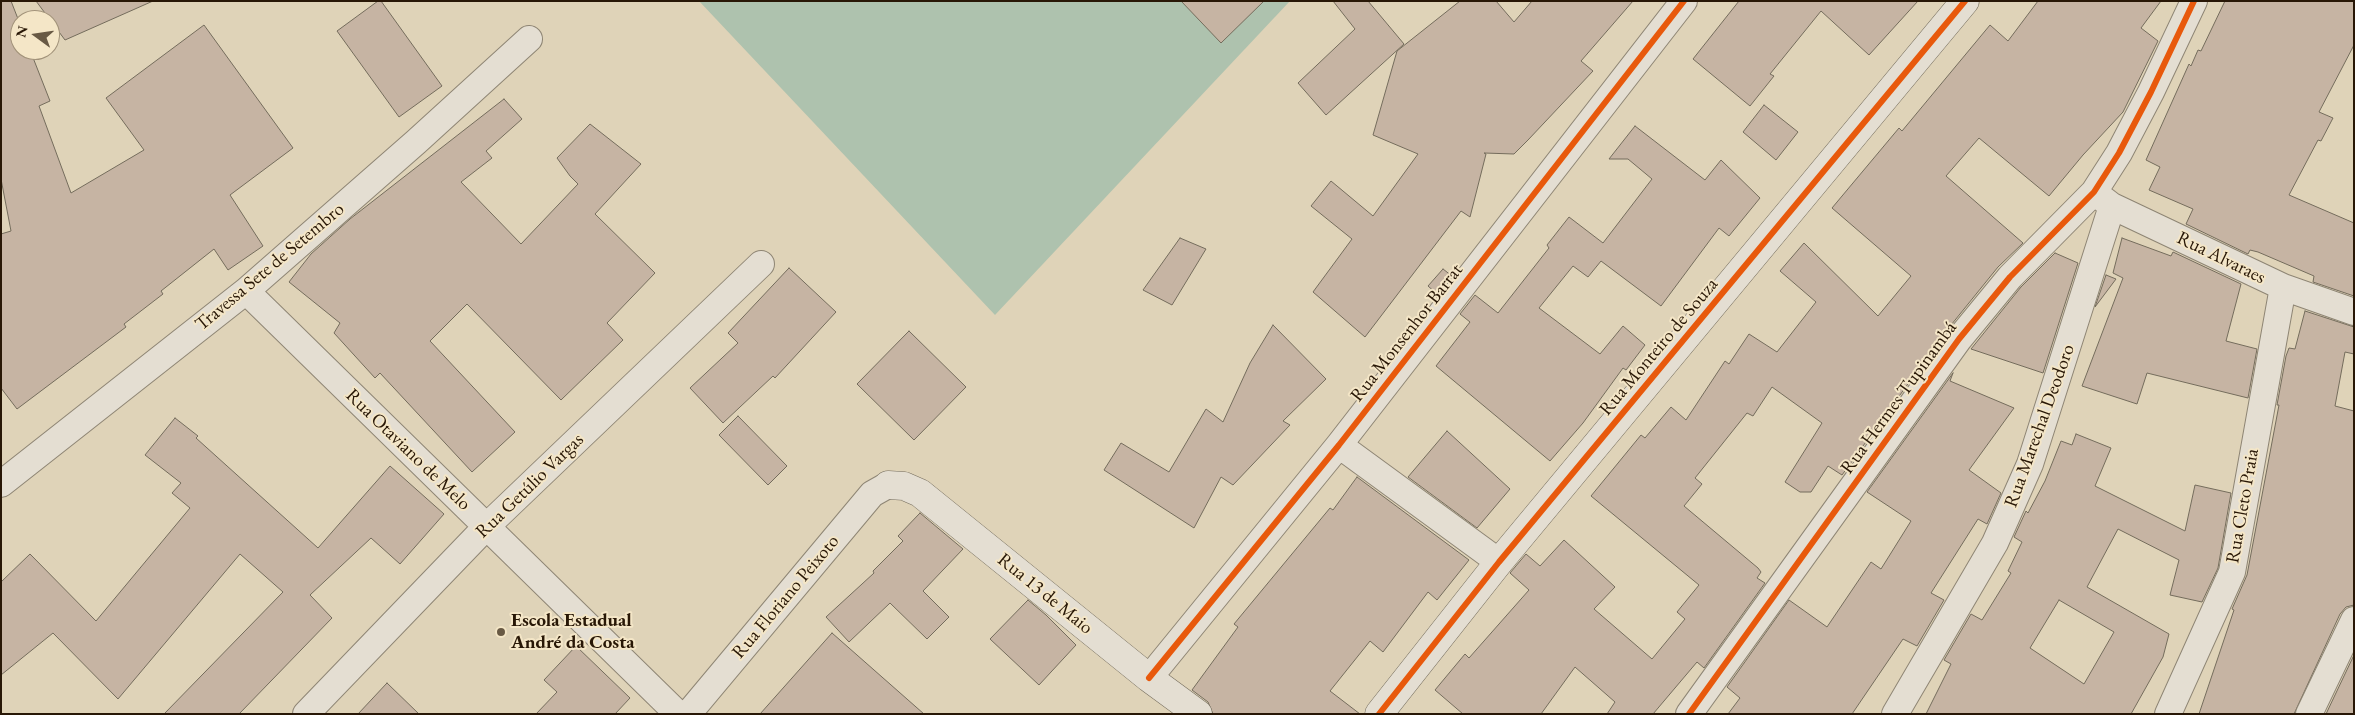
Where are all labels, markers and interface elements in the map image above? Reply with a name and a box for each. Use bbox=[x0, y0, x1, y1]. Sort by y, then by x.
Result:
north arrow bbox=[10, 10, 60, 60]
text: N bbox=[11, 24, 32, 39]
street label: Travessa Sete de Setembro bbox=[191, 198, 349, 336]
street label: Rua Alvaraes bbox=[2173, 227, 2269, 289]
street label: Rua Monsenhor Barrat bbox=[1346, 259, 1468, 407]
street label: Rua Monteiro de Souza bbox=[1595, 274, 1723, 420]
street label: Rua Hermes Tupinambá bbox=[1836, 317, 1962, 479]
street label: Rua Marechal Deodoro bbox=[2000, 341, 2080, 511]
street label: Rua Otaviano de Melo bbox=[341, 384, 475, 516]
street label: Rua Getúlio Vargas bbox=[471, 429, 589, 543]
street label: Rua Cleto Praia bbox=[2222, 447, 2264, 565]
street label: Rua Floriano Peixoto bbox=[728, 530, 844, 664]
street label: Rua 13 de Maio bbox=[993, 549, 1097, 639]
place label: Escola Estadual André da Costa bbox=[511, 610, 635, 654]
marker: Escola Estadual André da Costa bbox=[495, 626, 507, 638]

